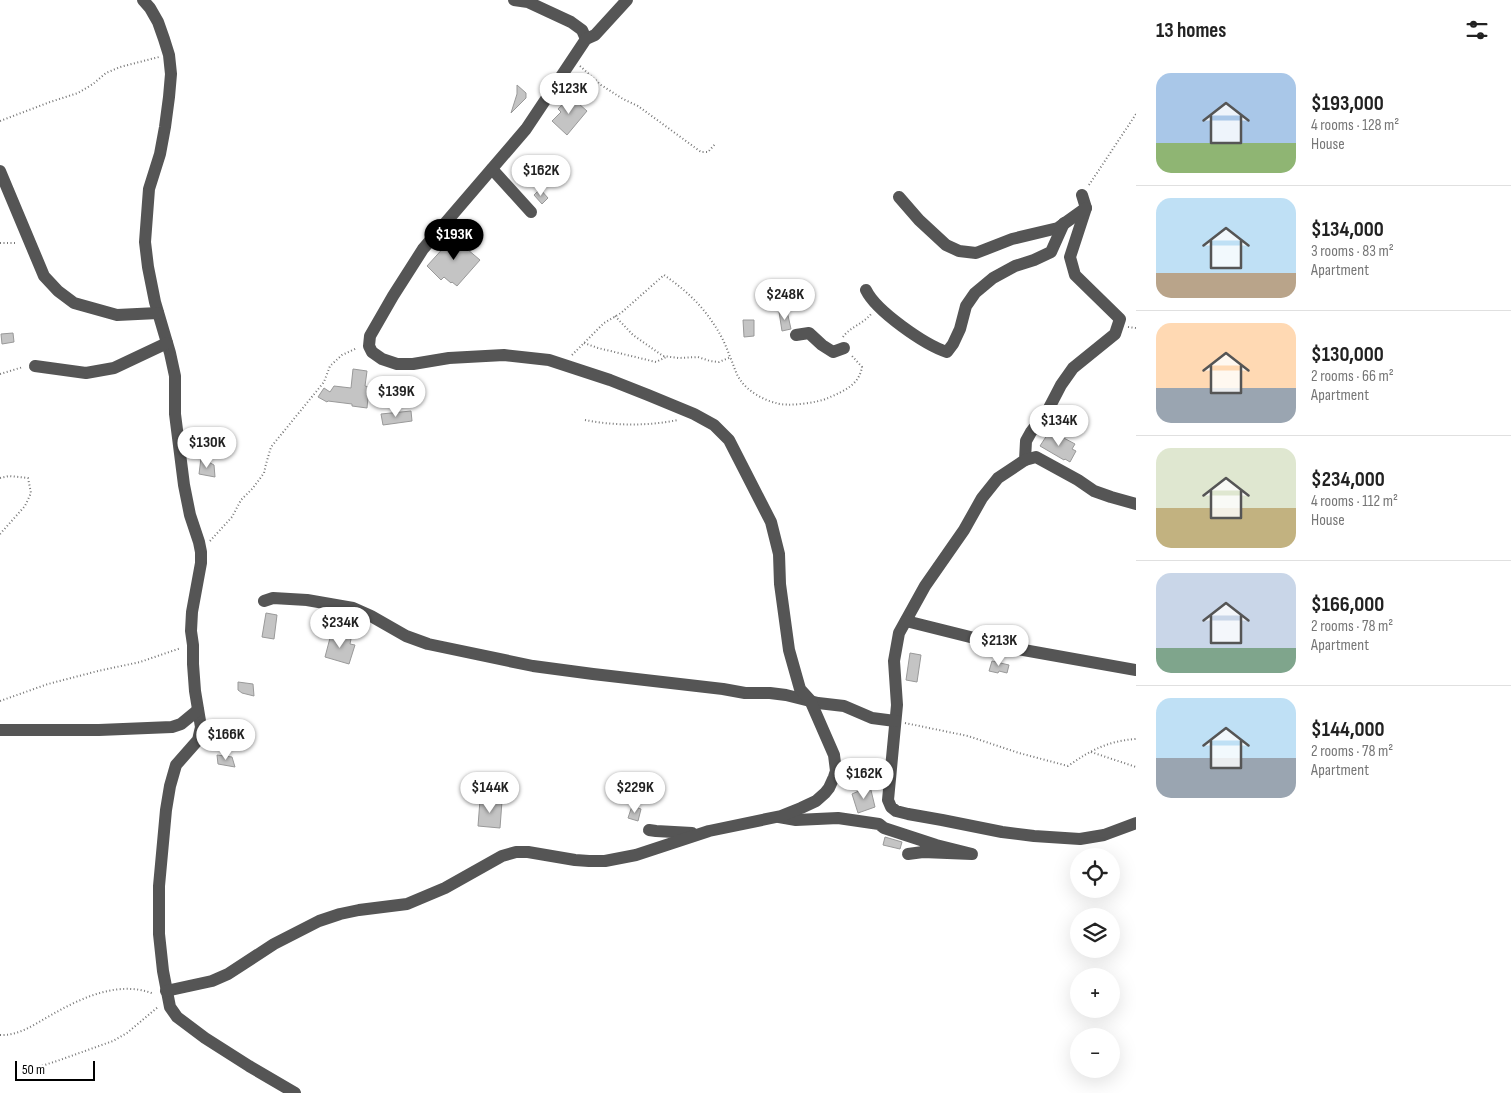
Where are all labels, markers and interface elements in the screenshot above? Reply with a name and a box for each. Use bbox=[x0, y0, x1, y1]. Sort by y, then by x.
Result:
icon: filters bbox=[1463, 16, 1491, 44]
text: 13 homes bbox=[1156, 18, 1226, 43]
pin: $123K bbox=[534, 72, 604, 115]
text: $123K bbox=[551, 79, 587, 98]
text: $193,000 bbox=[1311, 91, 1384, 116]
icon: home bbox=[1196, 93, 1256, 153]
text: 4 rooms · 128 m² bbox=[1311, 116, 1399, 135]
text: House bbox=[1311, 135, 1345, 154]
pin: $162K bbox=[506, 154, 576, 197]
text: $162K bbox=[523, 161, 559, 180]
text: $134,000 bbox=[1311, 217, 1384, 242]
pin: $193K bbox=[419, 218, 489, 261]
icon: home bbox=[1196, 218, 1256, 278]
text: $193K bbox=[435, 225, 473, 244]
text: 3 rooms · 83 m² bbox=[1311, 242, 1394, 261]
text: Apartment bbox=[1311, 261, 1369, 280]
pin: $248K bbox=[750, 278, 820, 321]
text: $248K bbox=[766, 285, 804, 304]
text: $130,000 bbox=[1311, 342, 1384, 367]
icon: home bbox=[1196, 343, 1256, 403]
text: 2 rooms · 66 m² bbox=[1311, 367, 1394, 386]
pin: $139K bbox=[361, 376, 431, 418]
text: $139K bbox=[377, 382, 415, 401]
text: Apartment bbox=[1311, 386, 1369, 405]
pin: $134K bbox=[1024, 404, 1094, 447]
text: $134K bbox=[1041, 411, 1077, 430]
pin: $130K bbox=[172, 426, 242, 469]
text: $130K bbox=[188, 433, 226, 452]
text: $234,000 bbox=[1311, 467, 1385, 492]
icon: home bbox=[1196, 468, 1256, 528]
text: 4 rooms · 112 m² bbox=[1311, 492, 1398, 511]
text: House bbox=[1311, 511, 1345, 530]
text: $166,000 bbox=[1311, 592, 1384, 617]
icon: home bbox=[1196, 593, 1256, 653]
pin: $234K bbox=[305, 606, 375, 649]
text: $234K bbox=[321, 613, 359, 632]
text: 2 rooms · 78 m² bbox=[1311, 617, 1393, 636]
pin: $213K bbox=[964, 624, 1034, 667]
text: $213K bbox=[981, 631, 1017, 650]
text: Apartment bbox=[1311, 636, 1369, 655]
text: $144,000 bbox=[1311, 717, 1384, 742]
pin: $166K bbox=[191, 718, 261, 761]
icon: home bbox=[1196, 718, 1256, 778]
text: $166K bbox=[207, 725, 245, 744]
text: 2 rooms · 78 m² bbox=[1311, 742, 1393, 761]
pin: $162K bbox=[829, 758, 899, 800]
text: Apartment bbox=[1311, 761, 1369, 780]
text: $162K bbox=[846, 764, 882, 783]
pin: $144K bbox=[455, 772, 525, 814]
pin: $229K bbox=[600, 772, 670, 814]
text: $144K bbox=[471, 778, 509, 797]
text: $229K bbox=[616, 778, 654, 797]
map controls bbox=[1070, 848, 1120, 1078]
button: locate bbox=[1070, 848, 1120, 898]
button: layers bbox=[1070, 908, 1120, 958]
button: + bbox=[1070, 968, 1120, 1018]
button: − bbox=[1070, 1028, 1120, 1078]
scale bar bbox=[15, 1058, 95, 1081]
text: 50 m bbox=[22, 1061, 45, 1078]

